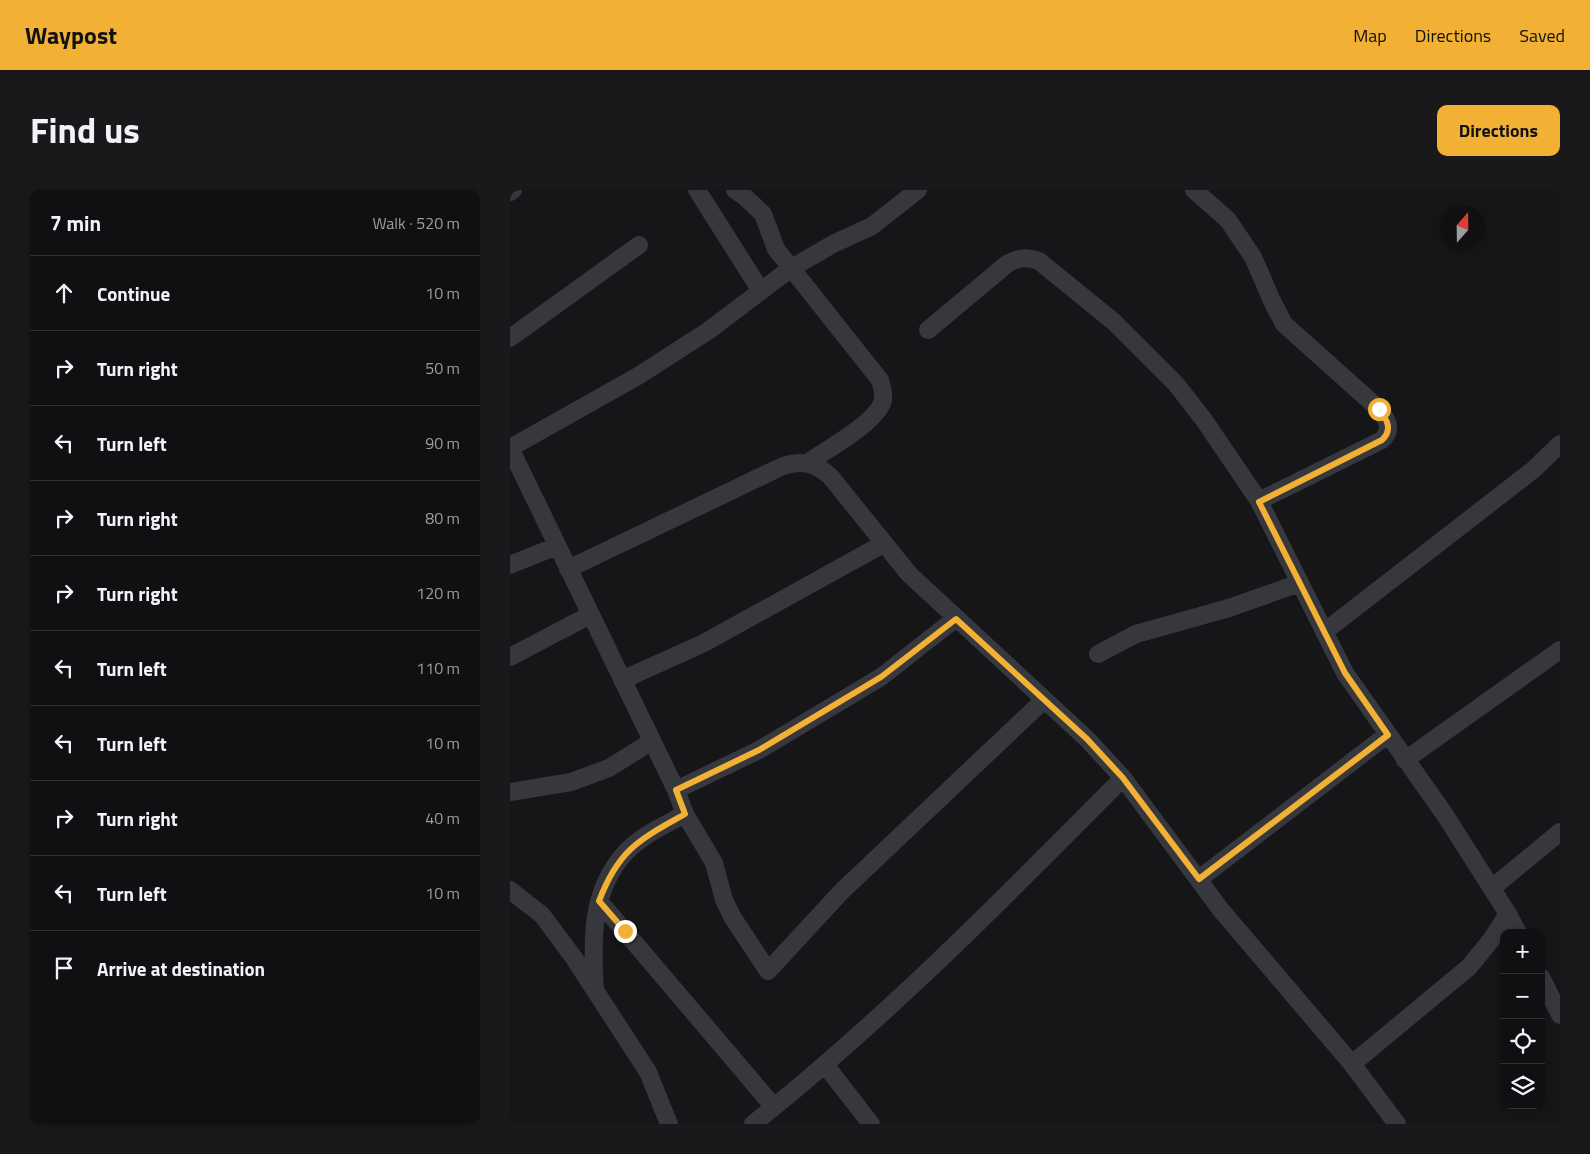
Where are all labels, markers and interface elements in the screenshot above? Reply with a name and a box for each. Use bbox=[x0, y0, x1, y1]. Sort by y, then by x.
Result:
text: Waypost bbox=[25, 17, 117, 53]
text: Map bbox=[1353, 22, 1387, 49]
text: Directions bbox=[1415, 22, 1491, 49]
text: Saved bbox=[1519, 22, 1565, 49]
text: Find us bbox=[30, 103, 140, 157]
button: Directions bbox=[1437, 105, 1560, 156]
north arrow bbox=[1440, 205, 1485, 250]
text: 7 min bbox=[50, 207, 101, 239]
text: Walk · 520 m bbox=[372, 211, 460, 235]
icon: ahead bbox=[50, 279, 78, 307]
text: Continue bbox=[97, 279, 170, 308]
text: 10 m bbox=[425, 281, 460, 305]
icon: right bbox=[50, 354, 78, 382]
text: Turn right bbox=[97, 354, 178, 383]
text: 50 m bbox=[425, 356, 460, 380]
route start bbox=[1368, 398, 1391, 421]
icon: left bbox=[50, 429, 78, 457]
text: Turn left bbox=[97, 429, 167, 458]
text: 90 m bbox=[425, 431, 460, 455]
icon: right bbox=[50, 504, 78, 532]
text: Turn right bbox=[97, 504, 178, 533]
text: 80 m bbox=[425, 506, 460, 530]
icon: right bbox=[50, 579, 78, 607]
text: Turn right bbox=[97, 579, 178, 608]
text: 120 m bbox=[416, 581, 460, 605]
icon: left bbox=[50, 654, 78, 682]
text: Turn left bbox=[97, 654, 167, 683]
text: 110 m bbox=[416, 656, 460, 680]
icon: left bbox=[50, 729, 78, 757]
text: Turn left bbox=[97, 729, 167, 758]
text: 10 m bbox=[425, 731, 460, 755]
icon: right bbox=[50, 804, 78, 832]
text: Turn right bbox=[97, 804, 178, 833]
text: 40 m bbox=[425, 806, 460, 830]
icon: left bbox=[50, 879, 78, 907]
text: Turn left bbox=[97, 879, 167, 908]
text: 10 m bbox=[425, 881, 460, 905]
route end bbox=[614, 920, 637, 943]
map controls bbox=[1500, 929, 1545, 1109]
button: + bbox=[1500, 929, 1545, 974]
icon: arrive bbox=[50, 954, 78, 982]
text: Arrive at destination bbox=[97, 954, 265, 983]
button: − bbox=[1500, 974, 1545, 1019]
button: locate bbox=[1500, 1019, 1545, 1064]
button: layers bbox=[1500, 1064, 1545, 1109]

